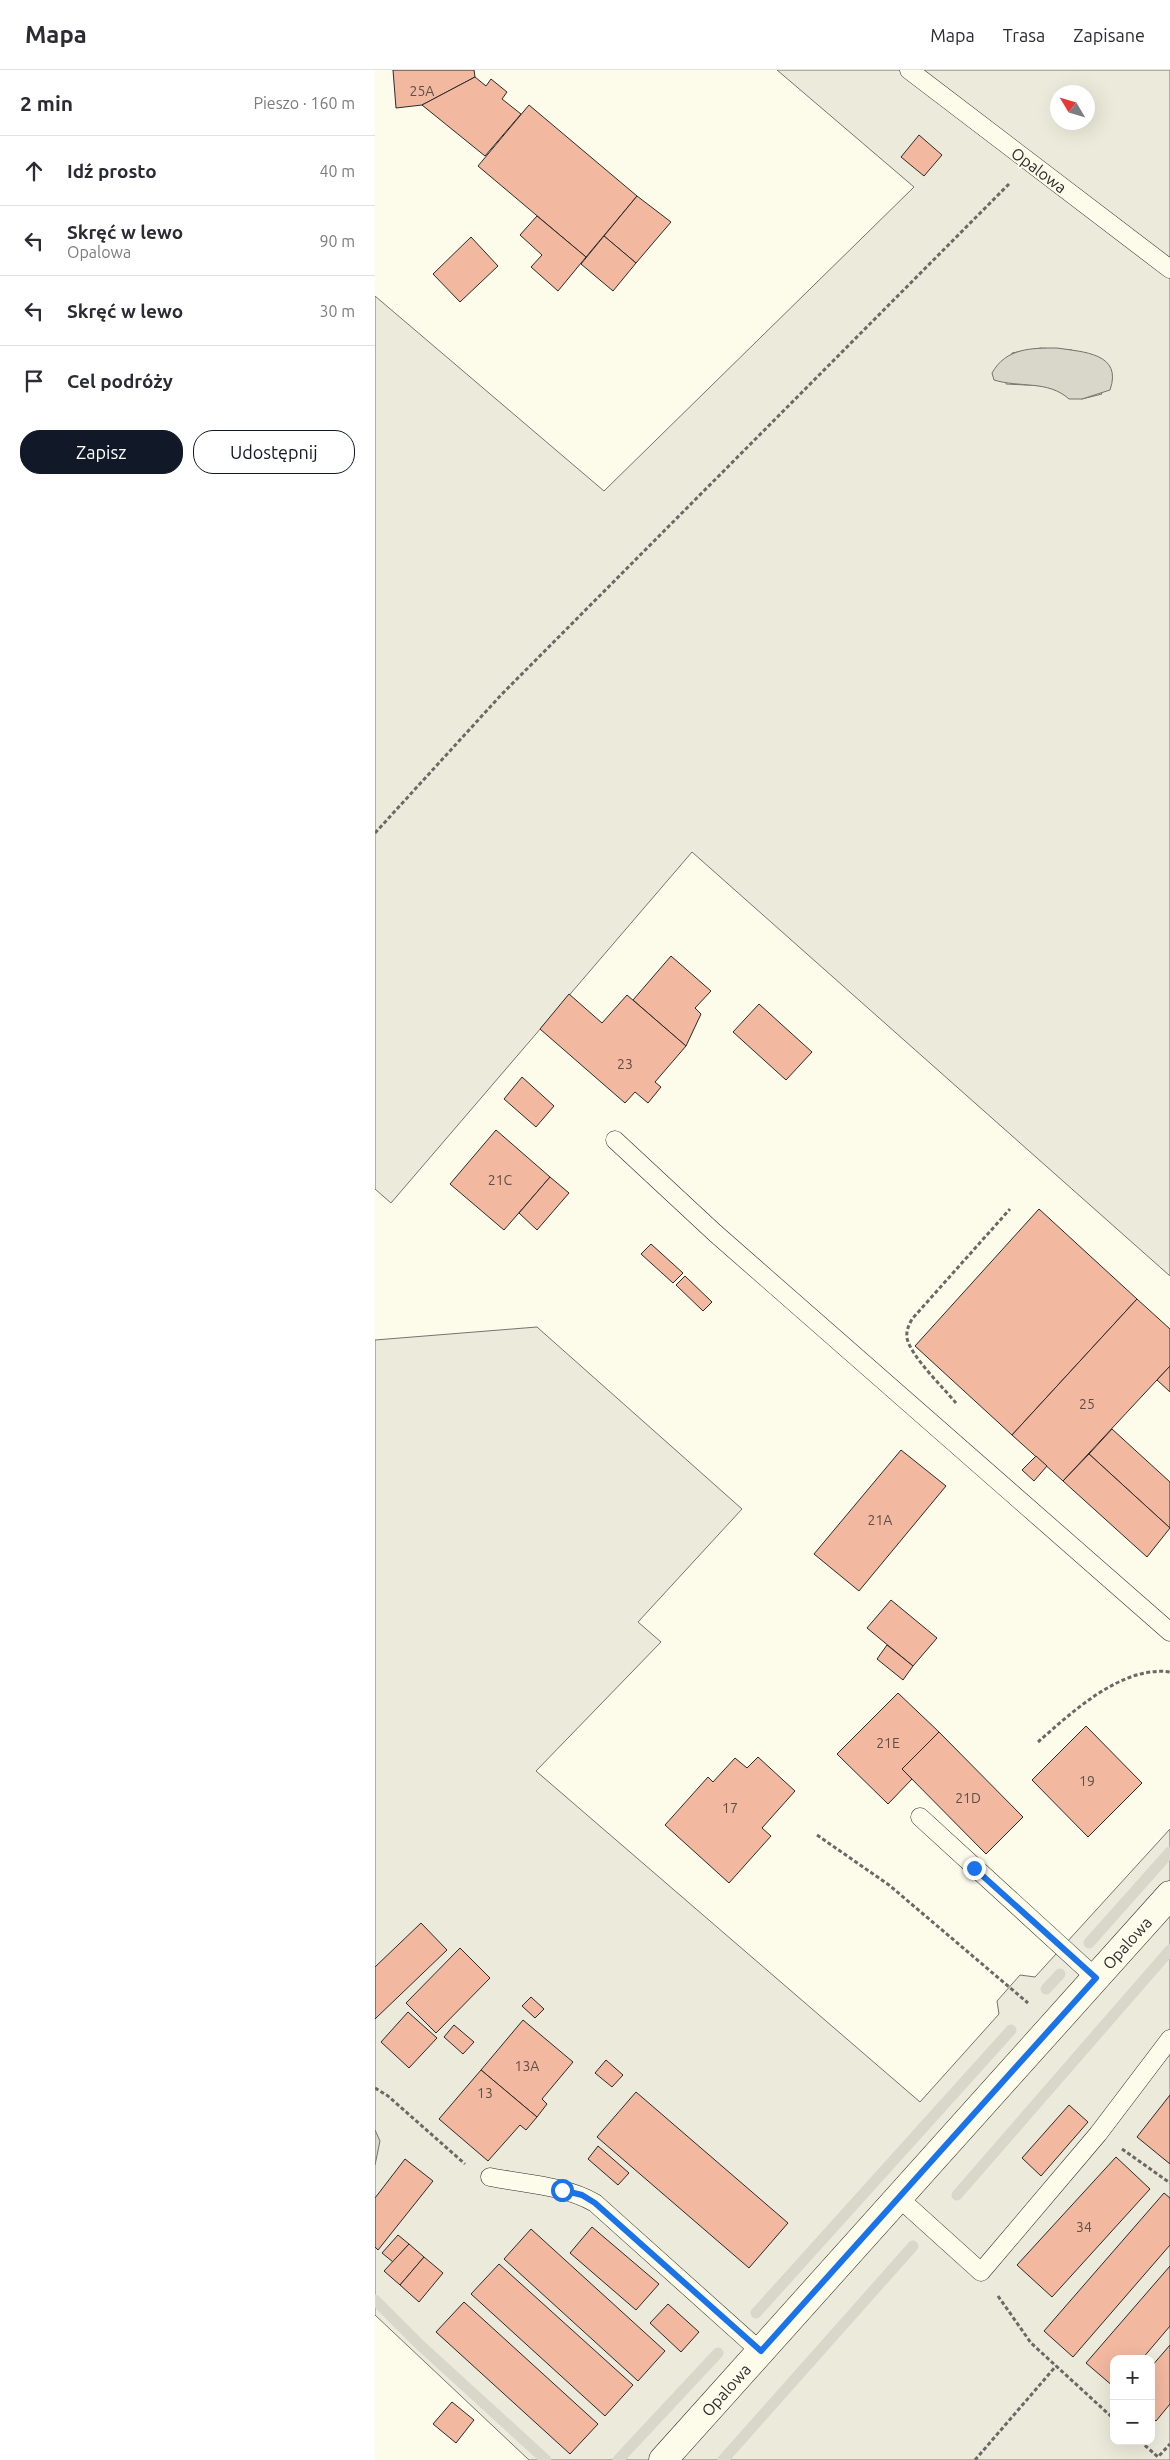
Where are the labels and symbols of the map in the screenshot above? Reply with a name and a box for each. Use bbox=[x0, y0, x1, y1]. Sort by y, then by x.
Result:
house number: 25A bbox=[410, 83, 434, 99]
north arrow bbox=[1050, 85, 1095, 130]
street label: Opalowa bbox=[1008, 144, 1070, 196]
house number: 23 bbox=[617, 1056, 633, 1072]
house number: 21C bbox=[488, 1172, 513, 1188]
house number: 25 bbox=[1079, 1396, 1095, 1412]
house number: 21A bbox=[868, 1512, 892, 1528]
house number: 21E bbox=[876, 1735, 900, 1751]
house number: 19 bbox=[1079, 1773, 1095, 1789]
house number: 21D bbox=[955, 1790, 981, 1806]
house number: 17 bbox=[722, 1800, 738, 1816]
route end bbox=[963, 1857, 986, 1880]
street label: Opalowa bbox=[1099, 1913, 1155, 1973]
house number: 13A bbox=[515, 2058, 539, 2074]
house number: 13 bbox=[477, 2085, 493, 2101]
route start bbox=[551, 2179, 574, 2202]
house number: 34 bbox=[1076, 2219, 1092, 2235]
street label: Opalowa bbox=[698, 2360, 754, 2420]

